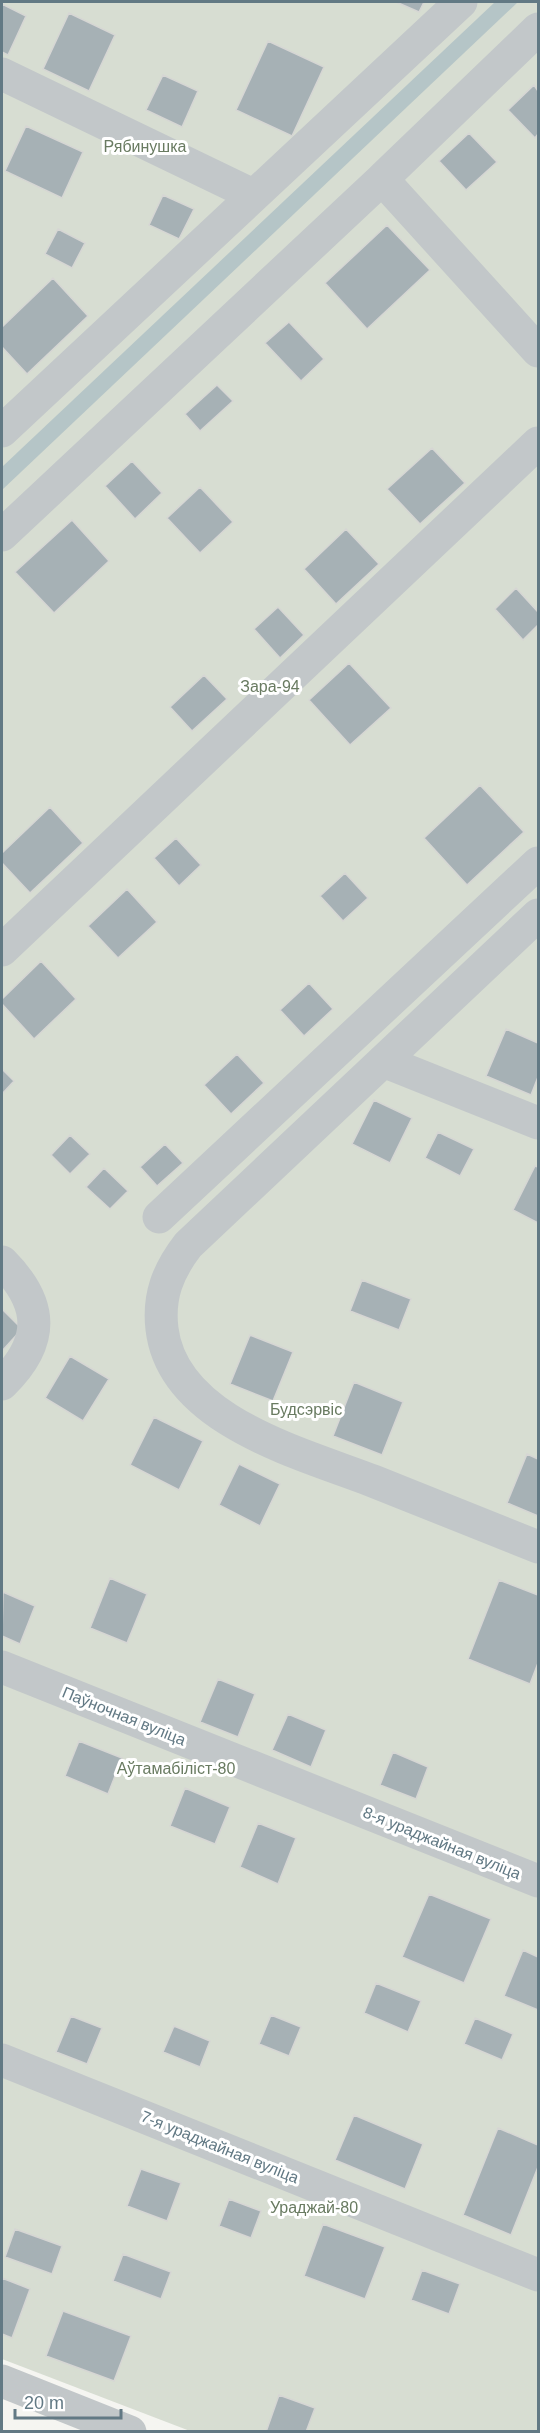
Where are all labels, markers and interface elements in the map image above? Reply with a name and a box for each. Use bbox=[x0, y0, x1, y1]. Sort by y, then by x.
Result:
park label: Рябинушка bbox=[104, 138, 187, 155]
park label: Зара-94 bbox=[240, 678, 300, 695]
park label: Будсэрвіс bbox=[270, 1401, 342, 1418]
street label: Паўночная вуліца bbox=[60, 1683, 188, 1749]
park label: Аўтамабіліст-80 bbox=[117, 1760, 235, 1777]
street label: 8-я ураджайная вуліца bbox=[361, 1804, 523, 1882]
street label: 7-я ураджайная вуліца bbox=[139, 2108, 301, 2186]
park label: Ураджай-80 bbox=[270, 2199, 358, 2216]
scale bar bbox=[15, 2382, 122, 2420]
text: 20 m bbox=[24, 2393, 64, 2413]

